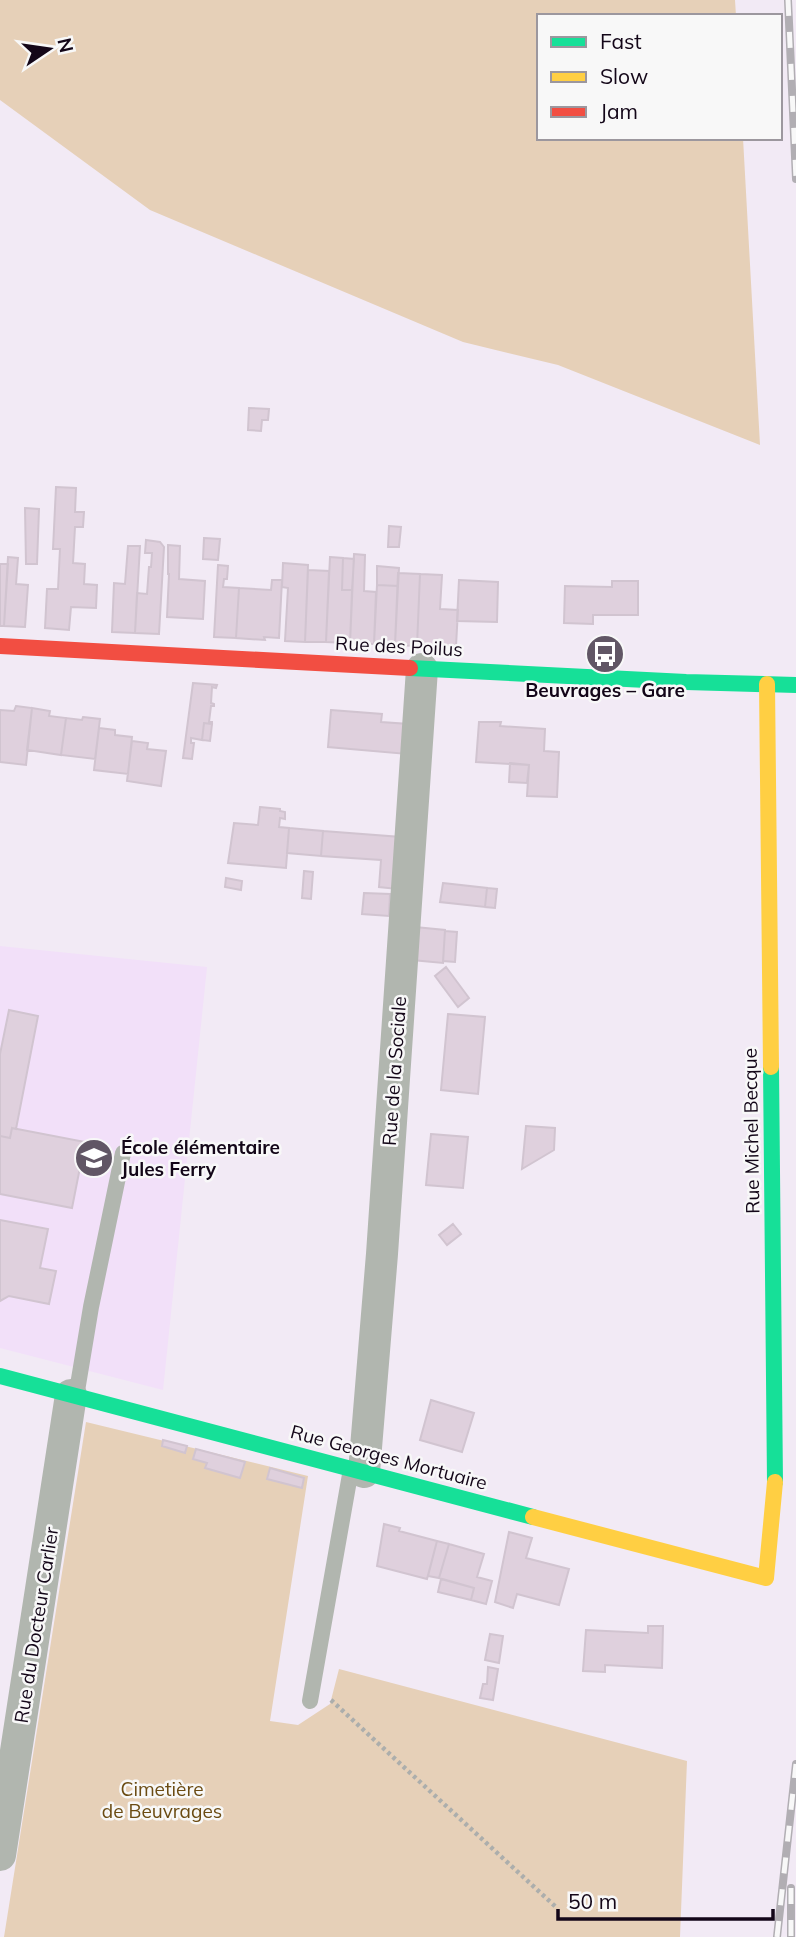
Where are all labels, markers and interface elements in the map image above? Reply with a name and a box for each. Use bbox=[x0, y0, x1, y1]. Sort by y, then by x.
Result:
north arrow bbox=[14, 14, 84, 84]
legend bbox=[537, 14, 782, 140]
text: Fast bbox=[600, 28, 642, 54]
text: N bbox=[52, 35, 79, 55]
text: Slow bbox=[600, 63, 648, 89]
text: Jam bbox=[600, 98, 638, 124]
street label: Rue des Poilus bbox=[335, 631, 463, 661]
bus stop icon: Beuvrages – Gare bbox=[584, 633, 626, 675]
place label: Beuvrages – Gare bbox=[525, 678, 685, 702]
street label: Rue de la Sociale bbox=[377, 995, 411, 1147]
street label: Rue Michel Becque bbox=[738, 1048, 764, 1214]
place label: École élémentaire Jules Ferry bbox=[121, 1135, 280, 1181]
school or university icon: École élémentaire Jules Ferry bbox=[73, 1137, 115, 1179]
street label: Rue Georges Mortuaire bbox=[288, 1419, 490, 1495]
street label: Rue du Docteur Carlier bbox=[9, 1525, 63, 1725]
park label: Cimetière de Beuvrages bbox=[102, 1777, 222, 1823]
scale bar bbox=[558, 1878, 773, 1922]
text: 50 m bbox=[568, 1888, 617, 1914]

